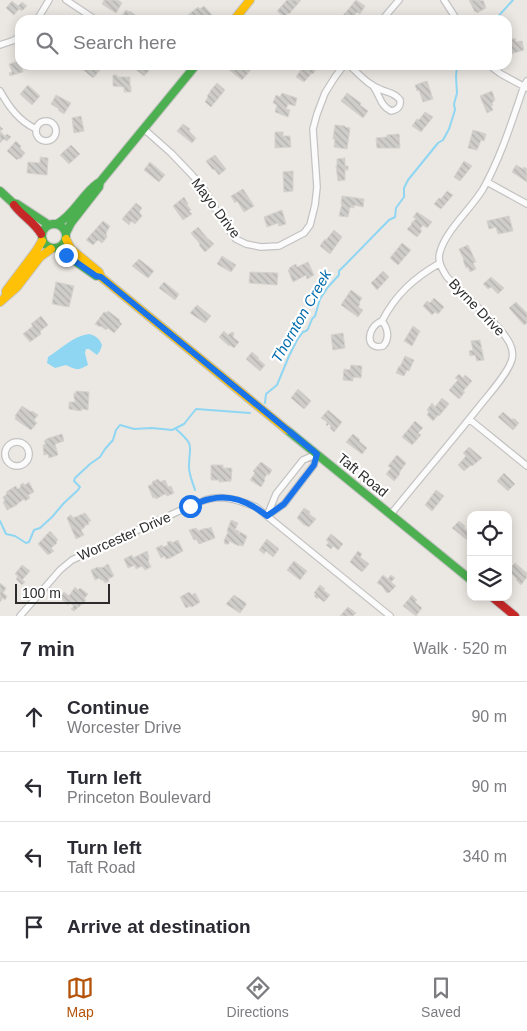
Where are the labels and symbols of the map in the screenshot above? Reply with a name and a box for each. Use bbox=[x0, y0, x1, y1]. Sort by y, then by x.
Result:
street label: Mayo Drive bbox=[188, 175, 244, 241]
route end bbox=[55, 244, 78, 267]
water label: Thornton Creek bbox=[268, 265, 335, 365]
street label: Byrne Drive bbox=[446, 275, 508, 339]
street label: Taft Road bbox=[335, 450, 391, 500]
route start bbox=[179, 495, 202, 518]
street label: Worcester Drive bbox=[75, 508, 173, 564]
scale bar bbox=[15, 581, 110, 604]

